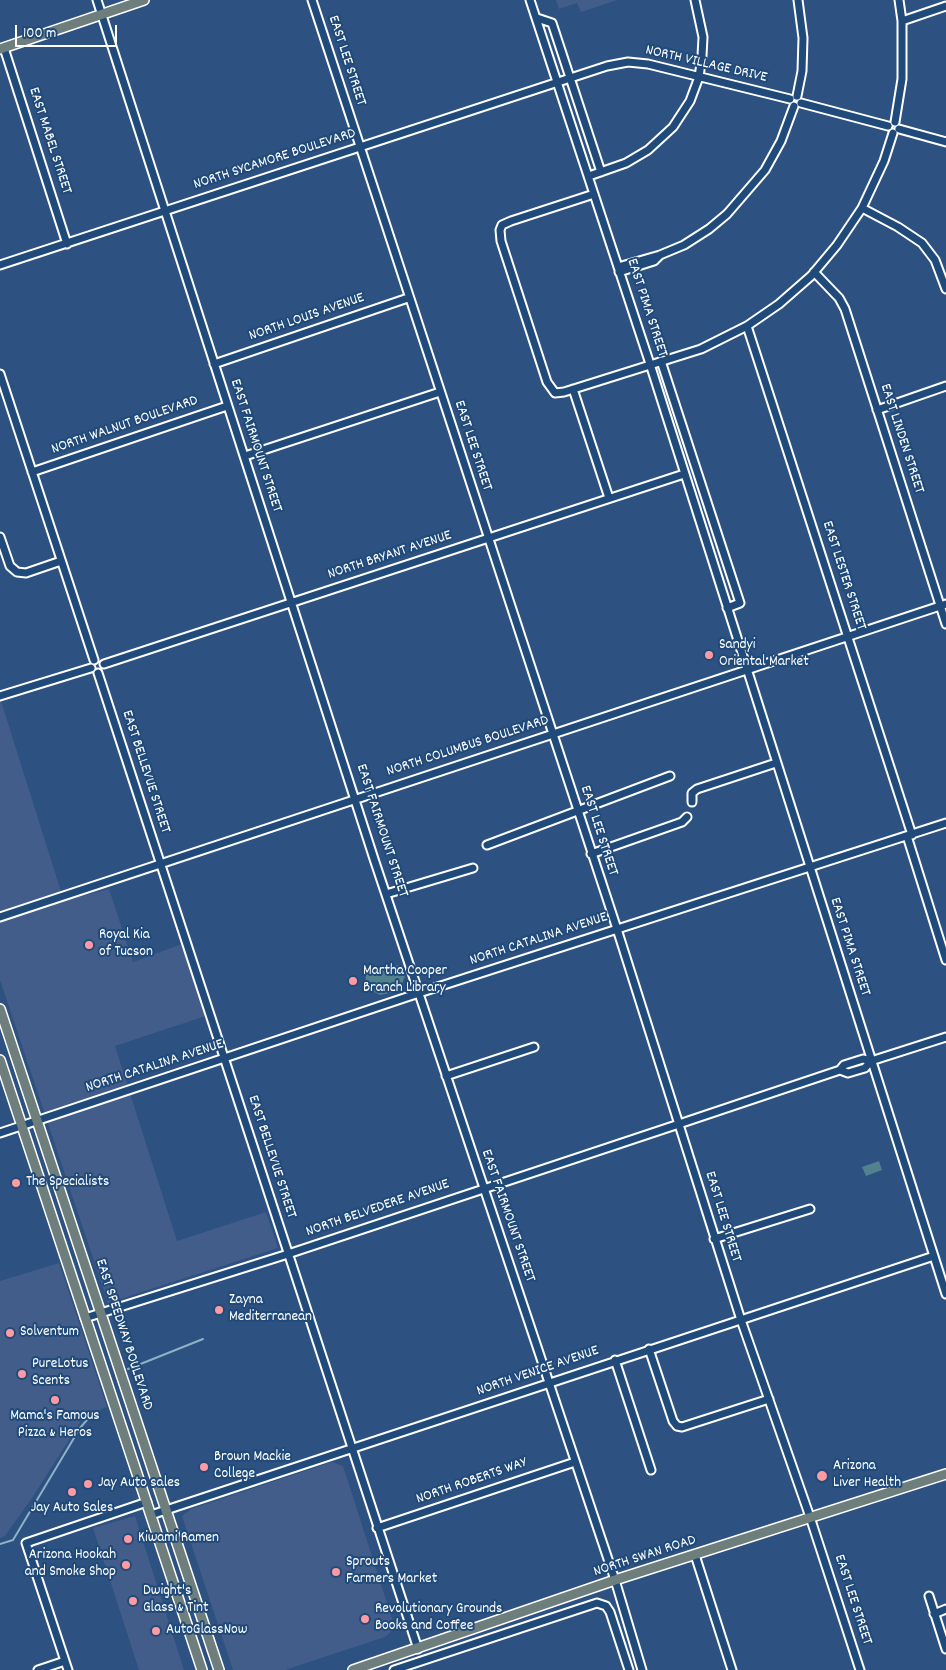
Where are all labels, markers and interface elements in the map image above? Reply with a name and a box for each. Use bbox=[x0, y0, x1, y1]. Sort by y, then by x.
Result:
street label: EAST LEE STREET bbox=[323, 14, 369, 108]
scale bar bbox=[18, 15, 120, 47]
text: 100 m bbox=[23, 23, 56, 45]
street label: NORTH VILLAGE DRIVE bbox=[643, 42, 769, 88]
street label: EAST MABEL STREET bbox=[23, 85, 75, 197]
street label: NORTH SYCAMORE BOULEVARD bbox=[192, 125, 358, 195]
street label: EAST PIMA STREET bbox=[622, 256, 670, 360]
street label: NORTH LOUIS AVENUE bbox=[247, 290, 367, 346]
street label: EAST FAIRMOUNT STREET bbox=[225, 377, 285, 515]
street label: EAST LINDEN STREET bbox=[875, 382, 927, 496]
street label: NORTH WALNUT BOULEVARD bbox=[49, 392, 201, 460]
street label: EAST LEE STREET bbox=[449, 399, 495, 493]
street label: EAST LESTER STREET bbox=[817, 519, 869, 633]
street label: NORTH BRYANT AVENUE bbox=[326, 528, 454, 584]
place label: Sandyi Oriental Market bbox=[719, 637, 809, 672]
marker: Sandyi Oriental Market bbox=[703, 649, 715, 661]
street label: EAST BELLEVUE STREET bbox=[117, 708, 173, 836]
street label: NORTH COLUMBUS BOULEVARD bbox=[385, 712, 551, 782]
street label: EAST FAIRMOUNT STREET bbox=[351, 762, 411, 900]
street label: EAST LEE STREET bbox=[575, 784, 621, 878]
street label: EAST PIMA STREET bbox=[825, 895, 873, 999]
street label: NORTH CATALINA AVENUE bbox=[468, 909, 610, 971]
place label: Royal Kia of Tucson bbox=[99, 927, 153, 962]
marker: Royal Kia of Tucson bbox=[83, 939, 95, 951]
place label: Martha Cooper Branch Library bbox=[363, 963, 447, 998]
marker: Martha Cooper Branch Library bbox=[347, 975, 359, 987]
street label: NORTH CATALINA AVENUE bbox=[84, 1036, 226, 1098]
street label: EAST BELLEVUE STREET bbox=[243, 1093, 299, 1221]
street label: EAST FAIRMOUNT STREET bbox=[476, 1147, 538, 1285]
street label: EAST LEE STREET bbox=[700, 1170, 744, 1264]
place label: The Specialists bbox=[26, 1174, 109, 1192]
street label: NORTH BELVEDERE AVENUE bbox=[304, 1176, 452, 1242]
marker: The Specialists bbox=[10, 1177, 22, 1189]
street label: EAST SPEEDWAY BOULEVARD bbox=[90, 1257, 156, 1413]
place label: Zayna Mediterranean bbox=[229, 1292, 312, 1327]
marker: Zayna Mediterranean bbox=[213, 1304, 225, 1316]
place label: Solventum bbox=[20, 1324, 79, 1342]
marker: Solventum bbox=[4, 1327, 16, 1339]
street label: NORTH VENICE AVENUE bbox=[475, 1343, 601, 1401]
place label: PureLotus Scents bbox=[32, 1356, 89, 1391]
marker: PureLotus Scents bbox=[16, 1368, 28, 1380]
marker: Mama's Famous Pizza & Heros bbox=[49, 1394, 61, 1406]
place label: Mama's Famous Pizza & Heros bbox=[10, 1408, 100, 1443]
place label: Brown Mackie College bbox=[214, 1449, 291, 1484]
street label: NORTH ROBERTS WAY bbox=[414, 1455, 530, 1509]
place label: Arizona Liver Health bbox=[833, 1458, 901, 1493]
marker: Brown Mackie College bbox=[198, 1461, 210, 1473]
marker: Arizona Liver Health bbox=[815, 1469, 829, 1483]
place label: Jay Auto sales bbox=[98, 1475, 180, 1493]
marker: Jay Auto sales bbox=[82, 1478, 94, 1490]
marker: Jay Auto Sales bbox=[66, 1486, 78, 1498]
place label: Jay Auto Sales bbox=[31, 1500, 113, 1518]
place label: Kiwami Ramen bbox=[138, 1530, 219, 1548]
street label: NORTH SWAN ROAD bbox=[592, 1532, 698, 1582]
marker: Kiwami Ramen bbox=[122, 1533, 134, 1545]
place label: Arizona Hookah and Smoke Shop bbox=[25, 1547, 116, 1582]
street label: EAST LEE STREET bbox=[829, 1553, 875, 1647]
place label: Sprouts Farmers Market bbox=[346, 1554, 437, 1589]
marker: Arizona Hookah and Smoke Shop bbox=[120, 1559, 132, 1571]
marker: Sprouts Farmers Market bbox=[330, 1566, 342, 1578]
place label: Dwight's Glass & Tint bbox=[143, 1583, 208, 1618]
marker: Dwight's Glass & Tint bbox=[127, 1595, 139, 1607]
place label: Revolutionary Grounds Books and Coffee bbox=[375, 1601, 502, 1636]
marker: Revolutionary Grounds Books and Coffee bbox=[359, 1613, 371, 1625]
place label: AutoGlassNow bbox=[166, 1622, 247, 1640]
marker: AutoGlassNow bbox=[150, 1625, 162, 1637]

